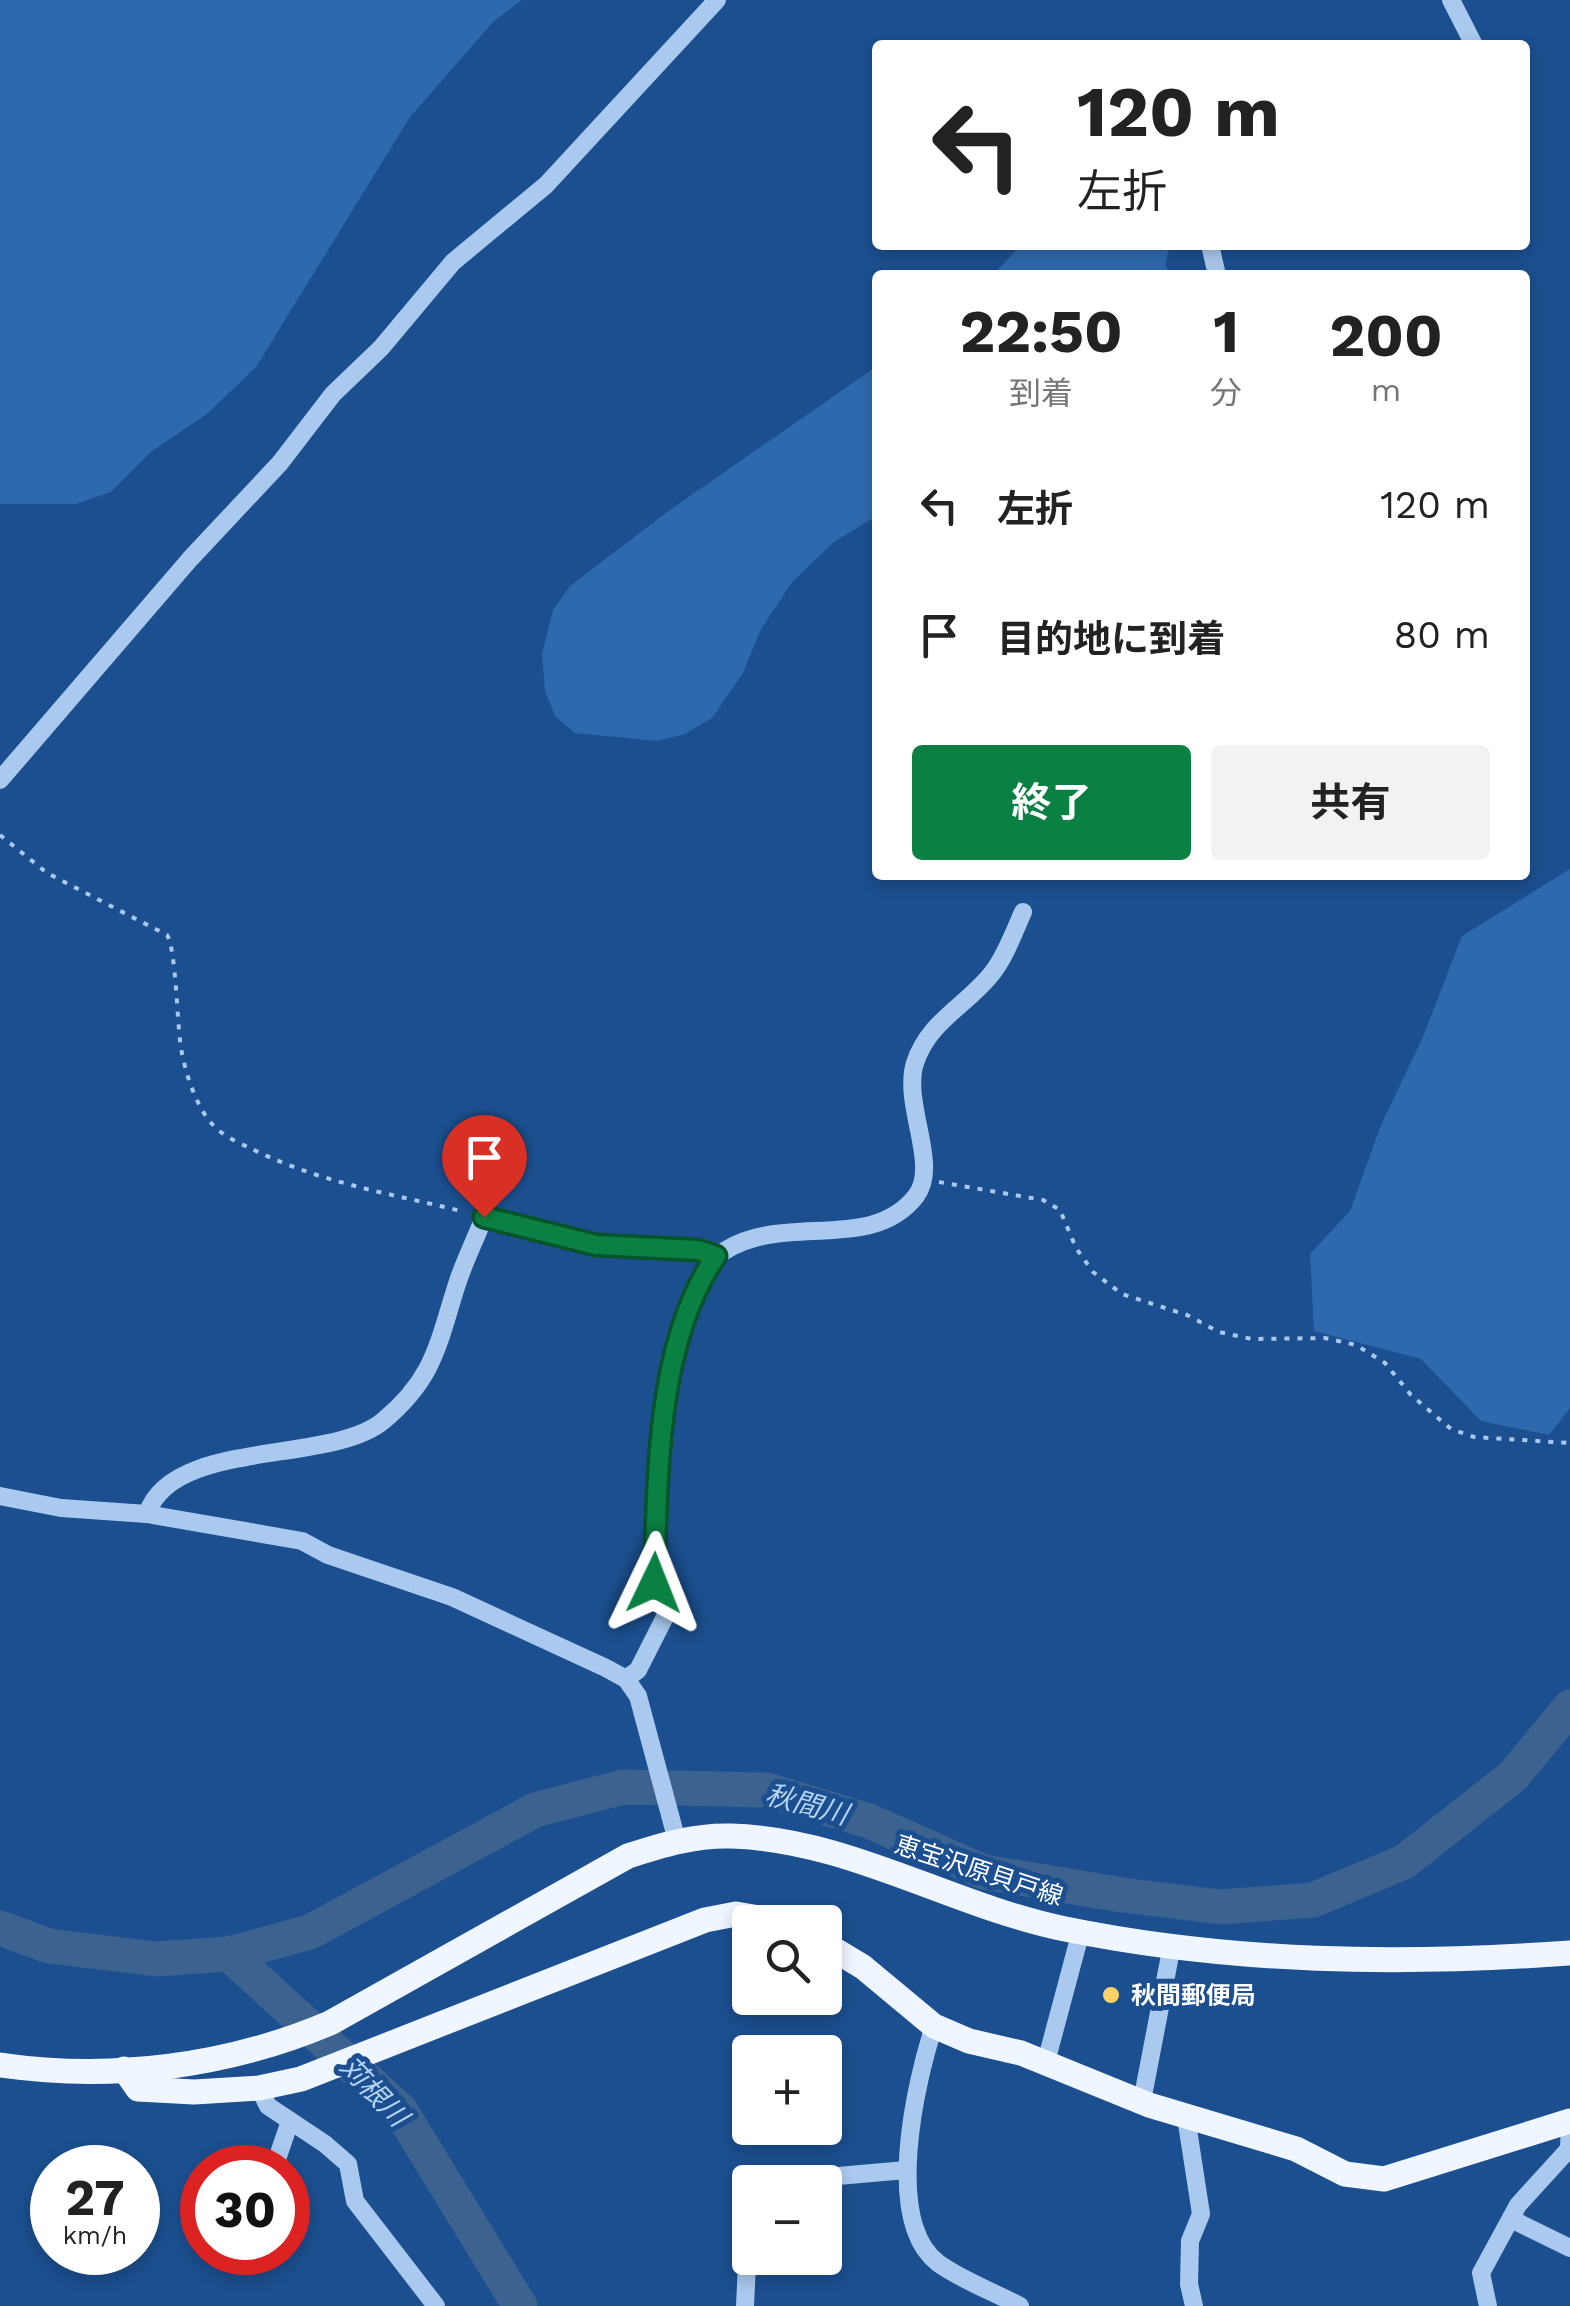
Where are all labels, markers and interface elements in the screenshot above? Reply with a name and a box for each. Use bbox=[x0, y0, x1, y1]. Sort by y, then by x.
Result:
text: 120 m bbox=[1077, 71, 1280, 153]
icon: left bbox=[912, 80, 1042, 210]
text: 左折 bbox=[1077, 165, 1167, 218]
text: 22:50 bbox=[959, 296, 1123, 367]
text: 1 bbox=[1213, 296, 1239, 367]
text: 200 bbox=[1330, 300, 1443, 371]
text: m bbox=[1371, 371, 1401, 409]
text: 到着 bbox=[1009, 374, 1073, 412]
text: 分 bbox=[1210, 374, 1242, 412]
icon: left bbox=[912, 478, 967, 533]
text: 120 m bbox=[1380, 483, 1490, 527]
text: 左折 bbox=[997, 487, 1073, 531]
icon: arrive bbox=[912, 608, 967, 663]
text: 80 m bbox=[1394, 613, 1490, 657]
text: 目的地に到着 bbox=[997, 617, 1225, 661]
button: 終了 bbox=[912, 745, 1191, 860]
button: 共有 bbox=[1211, 745, 1490, 860]
pin bbox=[442, 1115, 527, 1218]
icon: arrive bbox=[457, 1130, 512, 1185]
position arrow bbox=[602, 1531, 706, 1635]
water label: 秋間川 bbox=[762, 1778, 855, 1832]
street label: 恵宝沢原貝戸線 bbox=[891, 1830, 1067, 1911]
map controls bbox=[732, 1905, 842, 2275]
button: search bbox=[732, 1905, 842, 2015]
place label: 秋間郵便局 bbox=[1131, 1981, 1256, 2010]
marker: 秋間郵便局 bbox=[1100, 1984, 1122, 2006]
button: + bbox=[732, 2035, 842, 2145]
water label: 苅根川 bbox=[333, 2050, 417, 2135]
speed limit sign: 30 bbox=[180, 2145, 310, 2275]
button: − bbox=[732, 2165, 842, 2275]
text: 27 bbox=[65, 2168, 125, 2227]
text: km/h bbox=[63, 2221, 127, 2250]

